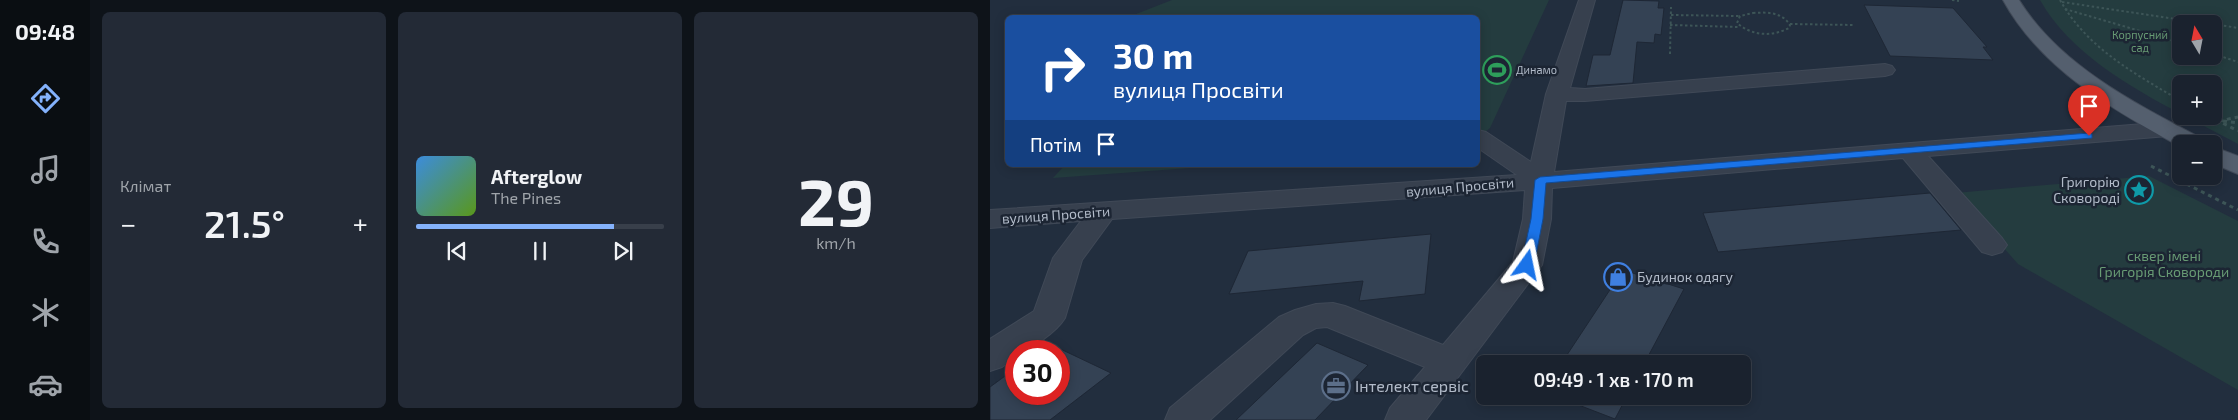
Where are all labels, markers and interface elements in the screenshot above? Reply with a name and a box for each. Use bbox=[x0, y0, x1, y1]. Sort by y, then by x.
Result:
north arrow bbox=[2172, 15, 2222, 65]
map controls bbox=[2172, 15, 2222, 185]
text: 09:48 bbox=[15, 18, 75, 44]
park label: Корпусний сад bbox=[2112, 28, 2168, 54]
text: 30 m bbox=[1113, 34, 1193, 76]
icon: right bbox=[1030, 35, 1095, 100]
sports icon: Динамо bbox=[1482, 55, 1512, 85]
place label: Динамо bbox=[1516, 63, 1557, 76]
button: + bbox=[2172, 75, 2222, 125]
text: вулиця Просвіти bbox=[1113, 76, 1284, 102]
icon: directions bbox=[28, 81, 63, 116]
pin bbox=[2068, 85, 2110, 136]
icon: arrive bbox=[2075, 92, 2103, 120]
icon: arrive bbox=[1092, 130, 1120, 158]
text: Потім bbox=[1030, 133, 1082, 156]
button: − bbox=[2172, 135, 2222, 185]
icon: music bbox=[28, 152, 63, 187]
text: 29 bbox=[798, 161, 874, 239]
text: Afterglow bbox=[491, 165, 582, 188]
street label: вулиця Просвіти bbox=[1405, 173, 1515, 200]
place label: Григорію Сковороді bbox=[2053, 173, 2120, 206]
place icon: Григорію Сковороді bbox=[2124, 175, 2154, 205]
text: Клімат bbox=[120, 176, 171, 195]
text: The Pines bbox=[491, 188, 561, 207]
text: 21.5° bbox=[204, 200, 285, 246]
street label: вулиця Просвіти bbox=[1001, 202, 1111, 227]
text: − bbox=[120, 206, 136, 240]
text: + bbox=[353, 206, 368, 240]
icon: phone bbox=[28, 224, 63, 259]
text: km/h bbox=[816, 233, 856, 252]
icon: previous bbox=[443, 237, 471, 265]
icon: pause bbox=[526, 237, 554, 265]
icon: next bbox=[609, 237, 637, 265]
position arrow bbox=[1500, 238, 1552, 290]
park label: сквер імені Григорія Сковороди bbox=[2099, 247, 2229, 280]
shop icon: Будинок одягу bbox=[1603, 262, 1633, 292]
place label: Будинок одягу bbox=[1637, 268, 1733, 285]
icon: climate bbox=[28, 295, 63, 330]
speed limit sign: 30 bbox=[1005, 340, 1070, 405]
icon: car bbox=[28, 367, 63, 402]
text: 09:49 · 1 хв · 170 m bbox=[1533, 368, 1694, 391]
office icon: Інтелект сервіс bbox=[1321, 371, 1351, 401]
place label: Інтелект сервіс bbox=[1355, 376, 1469, 395]

